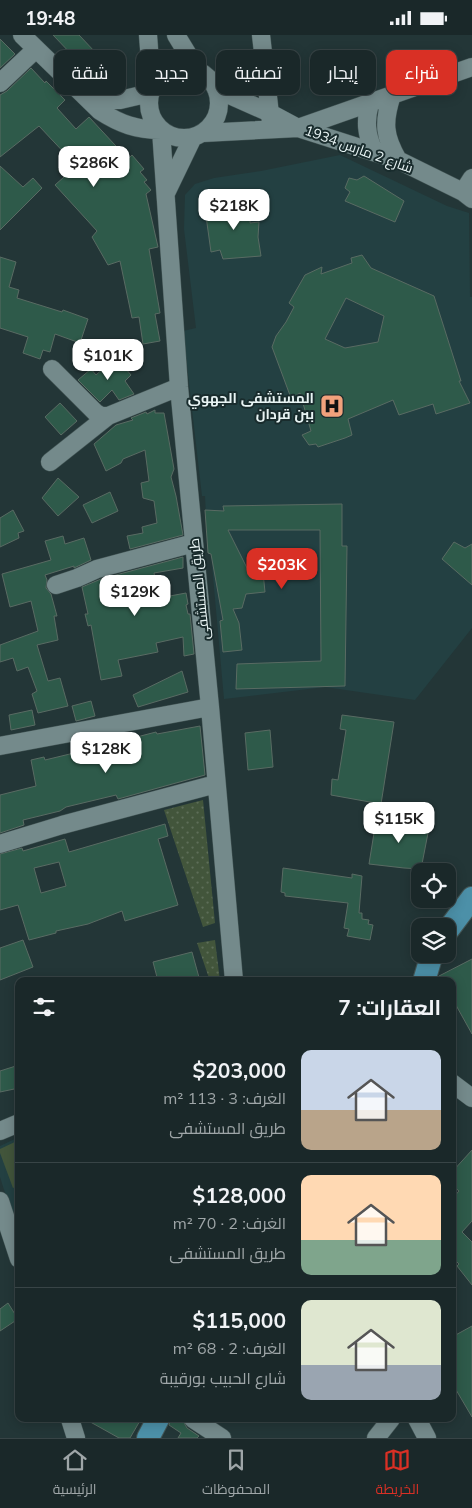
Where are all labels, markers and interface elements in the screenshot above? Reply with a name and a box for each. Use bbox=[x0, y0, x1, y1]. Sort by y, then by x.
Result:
text: 19:48 bbox=[25, 6, 75, 30]
chip: شقة bbox=[54, 50, 126, 95]
chip: جديد bbox=[136, 50, 206, 95]
chip: تصفية bbox=[216, 50, 300, 95]
chip: إيجار bbox=[310, 50, 376, 95]
chip: شراء bbox=[386, 50, 457, 95]
street label: شارع 2 مارس 1934 bbox=[302, 121, 416, 177]
pin: $286K bbox=[59, 145, 129, 188]
text: $286K bbox=[69, 152, 119, 172]
pin: $218K bbox=[199, 189, 269, 231]
text: $218K bbox=[209, 195, 259, 215]
pin: $101K bbox=[73, 339, 143, 381]
text: $101K bbox=[83, 345, 133, 365]
place label: المستشفى الجهوي ببن قردان bbox=[188, 389, 314, 423]
hospital icon: المستشفى الجهوي ببن قردان bbox=[319, 393, 345, 419]
street label: طريق المستشفى bbox=[185, 537, 213, 641]
pin: $203K bbox=[247, 547, 317, 590]
text: $203K bbox=[257, 554, 307, 574]
pin: $129K bbox=[100, 575, 170, 617]
text: $129K bbox=[110, 581, 160, 601]
pin: $128K bbox=[71, 731, 141, 774]
text: $128K bbox=[81, 738, 131, 758]
pin: $115K bbox=[364, 801, 434, 844]
text: $115K bbox=[374, 808, 424, 828]
map controls bbox=[411, 863, 456, 963]
button: locate bbox=[411, 863, 456, 908]
button: layers bbox=[411, 918, 456, 963]
icon: filters bbox=[30, 993, 58, 1021]
text: العقارات: 7 bbox=[338, 994, 441, 1020]
text: $203,000 bbox=[193, 1057, 286, 1083]
icon: home bbox=[341, 1070, 401, 1130]
text: الغرف: 3 · 113 m² bbox=[163, 1088, 286, 1108]
text: طريق المستشفى bbox=[169, 1118, 286, 1138]
text: $128,000 bbox=[193, 1182, 286, 1208]
icon: home bbox=[341, 1195, 401, 1255]
text: الغرف: 2 · 70 m² bbox=[173, 1213, 286, 1233]
text: طريق المستشفى bbox=[169, 1243, 286, 1263]
text: $115,000 bbox=[193, 1307, 286, 1333]
icon: home bbox=[341, 1320, 401, 1380]
text: الغرف: 2 · 68 m² bbox=[173, 1338, 286, 1358]
text: شارع الحبيب بورقيبة bbox=[160, 1368, 286, 1388]
tab: الرئيسية bbox=[53, 1446, 97, 1502]
tab: المحفوظات bbox=[202, 1446, 270, 1502]
tab: الخريطة bbox=[376, 1446, 419, 1502]

